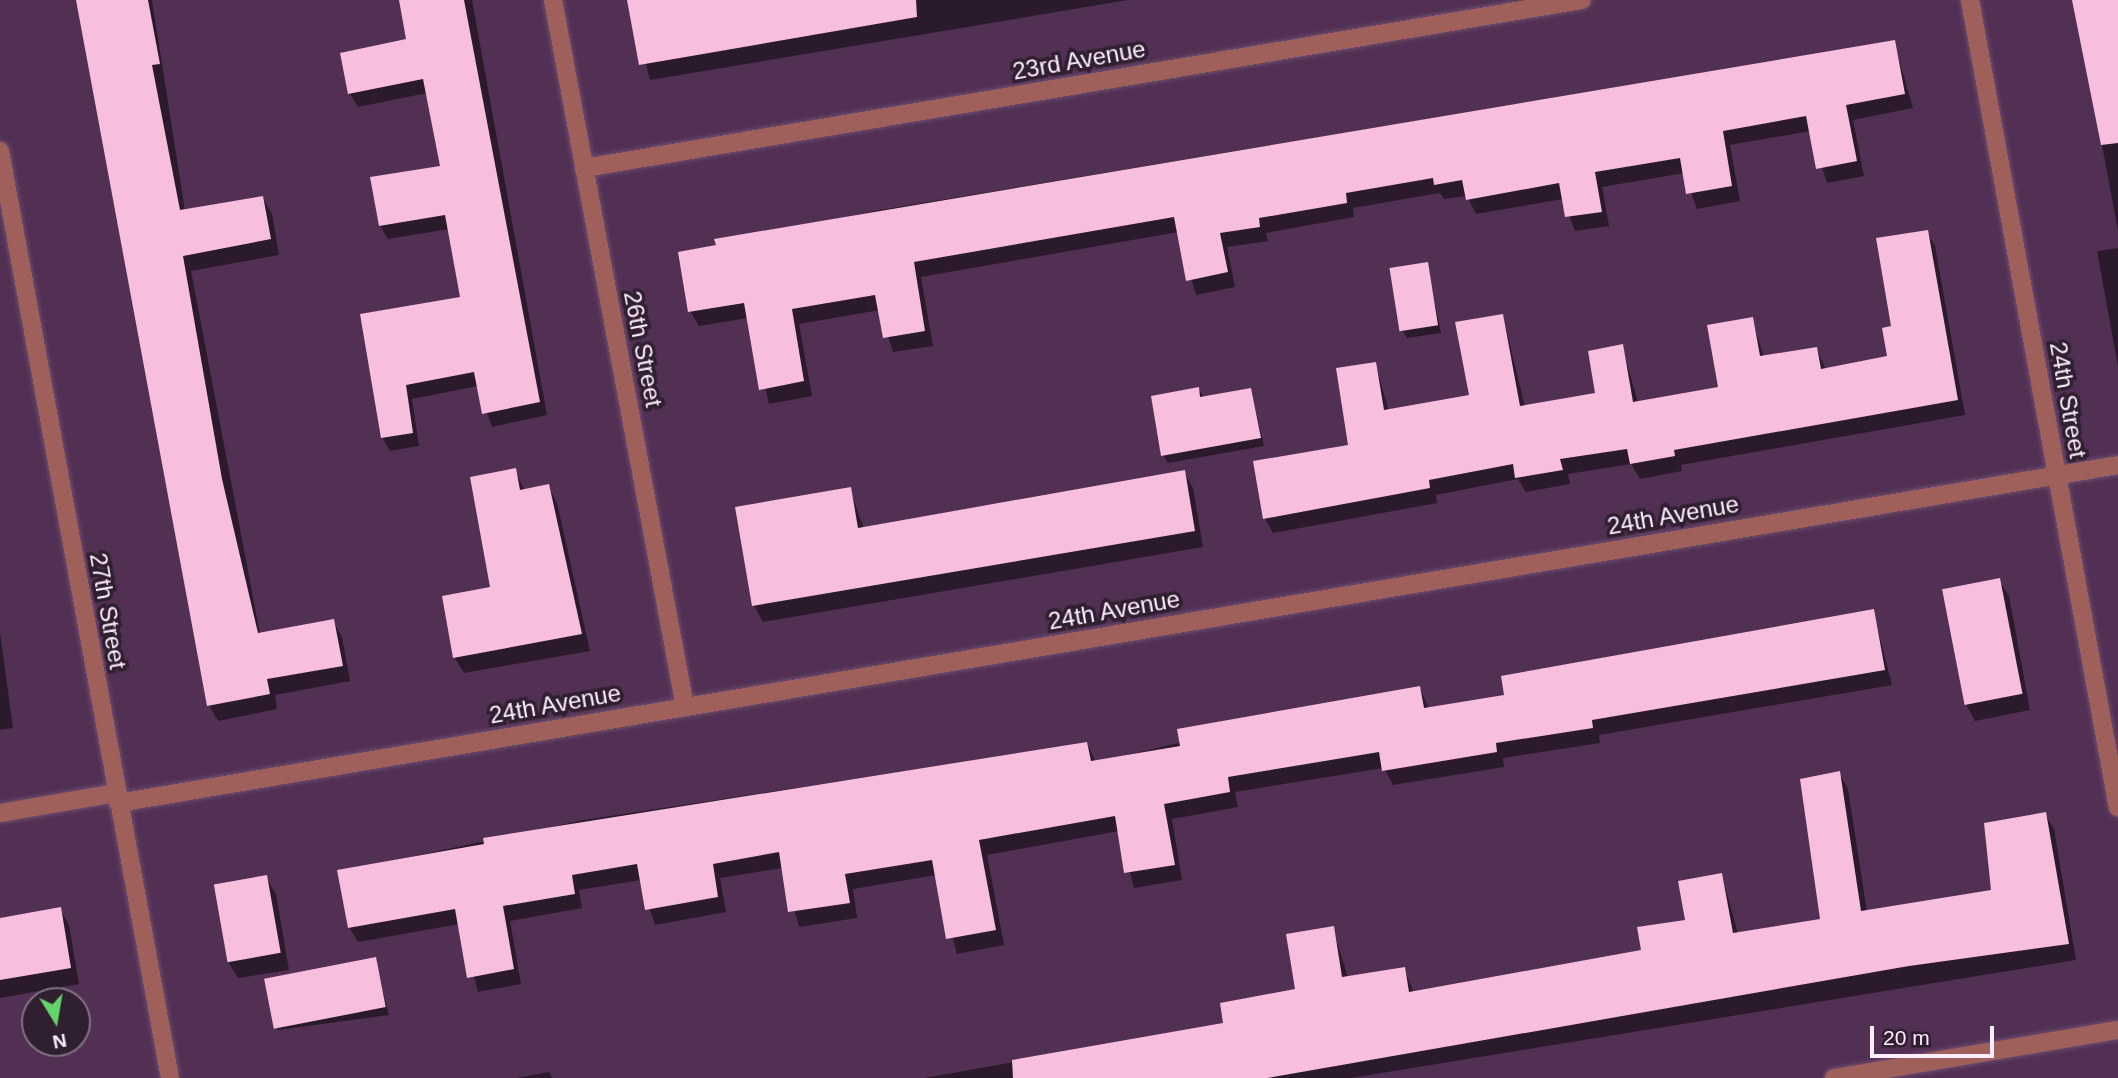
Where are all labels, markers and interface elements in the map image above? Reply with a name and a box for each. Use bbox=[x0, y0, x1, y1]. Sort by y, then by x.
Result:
street label: 23rd Avenue bbox=[1010, 34, 1148, 86]
street label: 26th Street bbox=[618, 289, 668, 409]
street label: 24th Street bbox=[2044, 340, 2092, 460]
street label: 24th Avenue bbox=[1604, 489, 1742, 541]
street label: 27th Street bbox=[84, 551, 132, 671]
street label: 24th Avenue bbox=[1045, 584, 1183, 636]
street label: 24th Avenue bbox=[486, 678, 624, 730]
north arrow bbox=[21, 987, 91, 1057]
scale bar bbox=[1873, 1012, 1997, 1056]
text: 20 m bbox=[1883, 1026, 1930, 1049]
text: N bbox=[51, 1030, 68, 1053]

